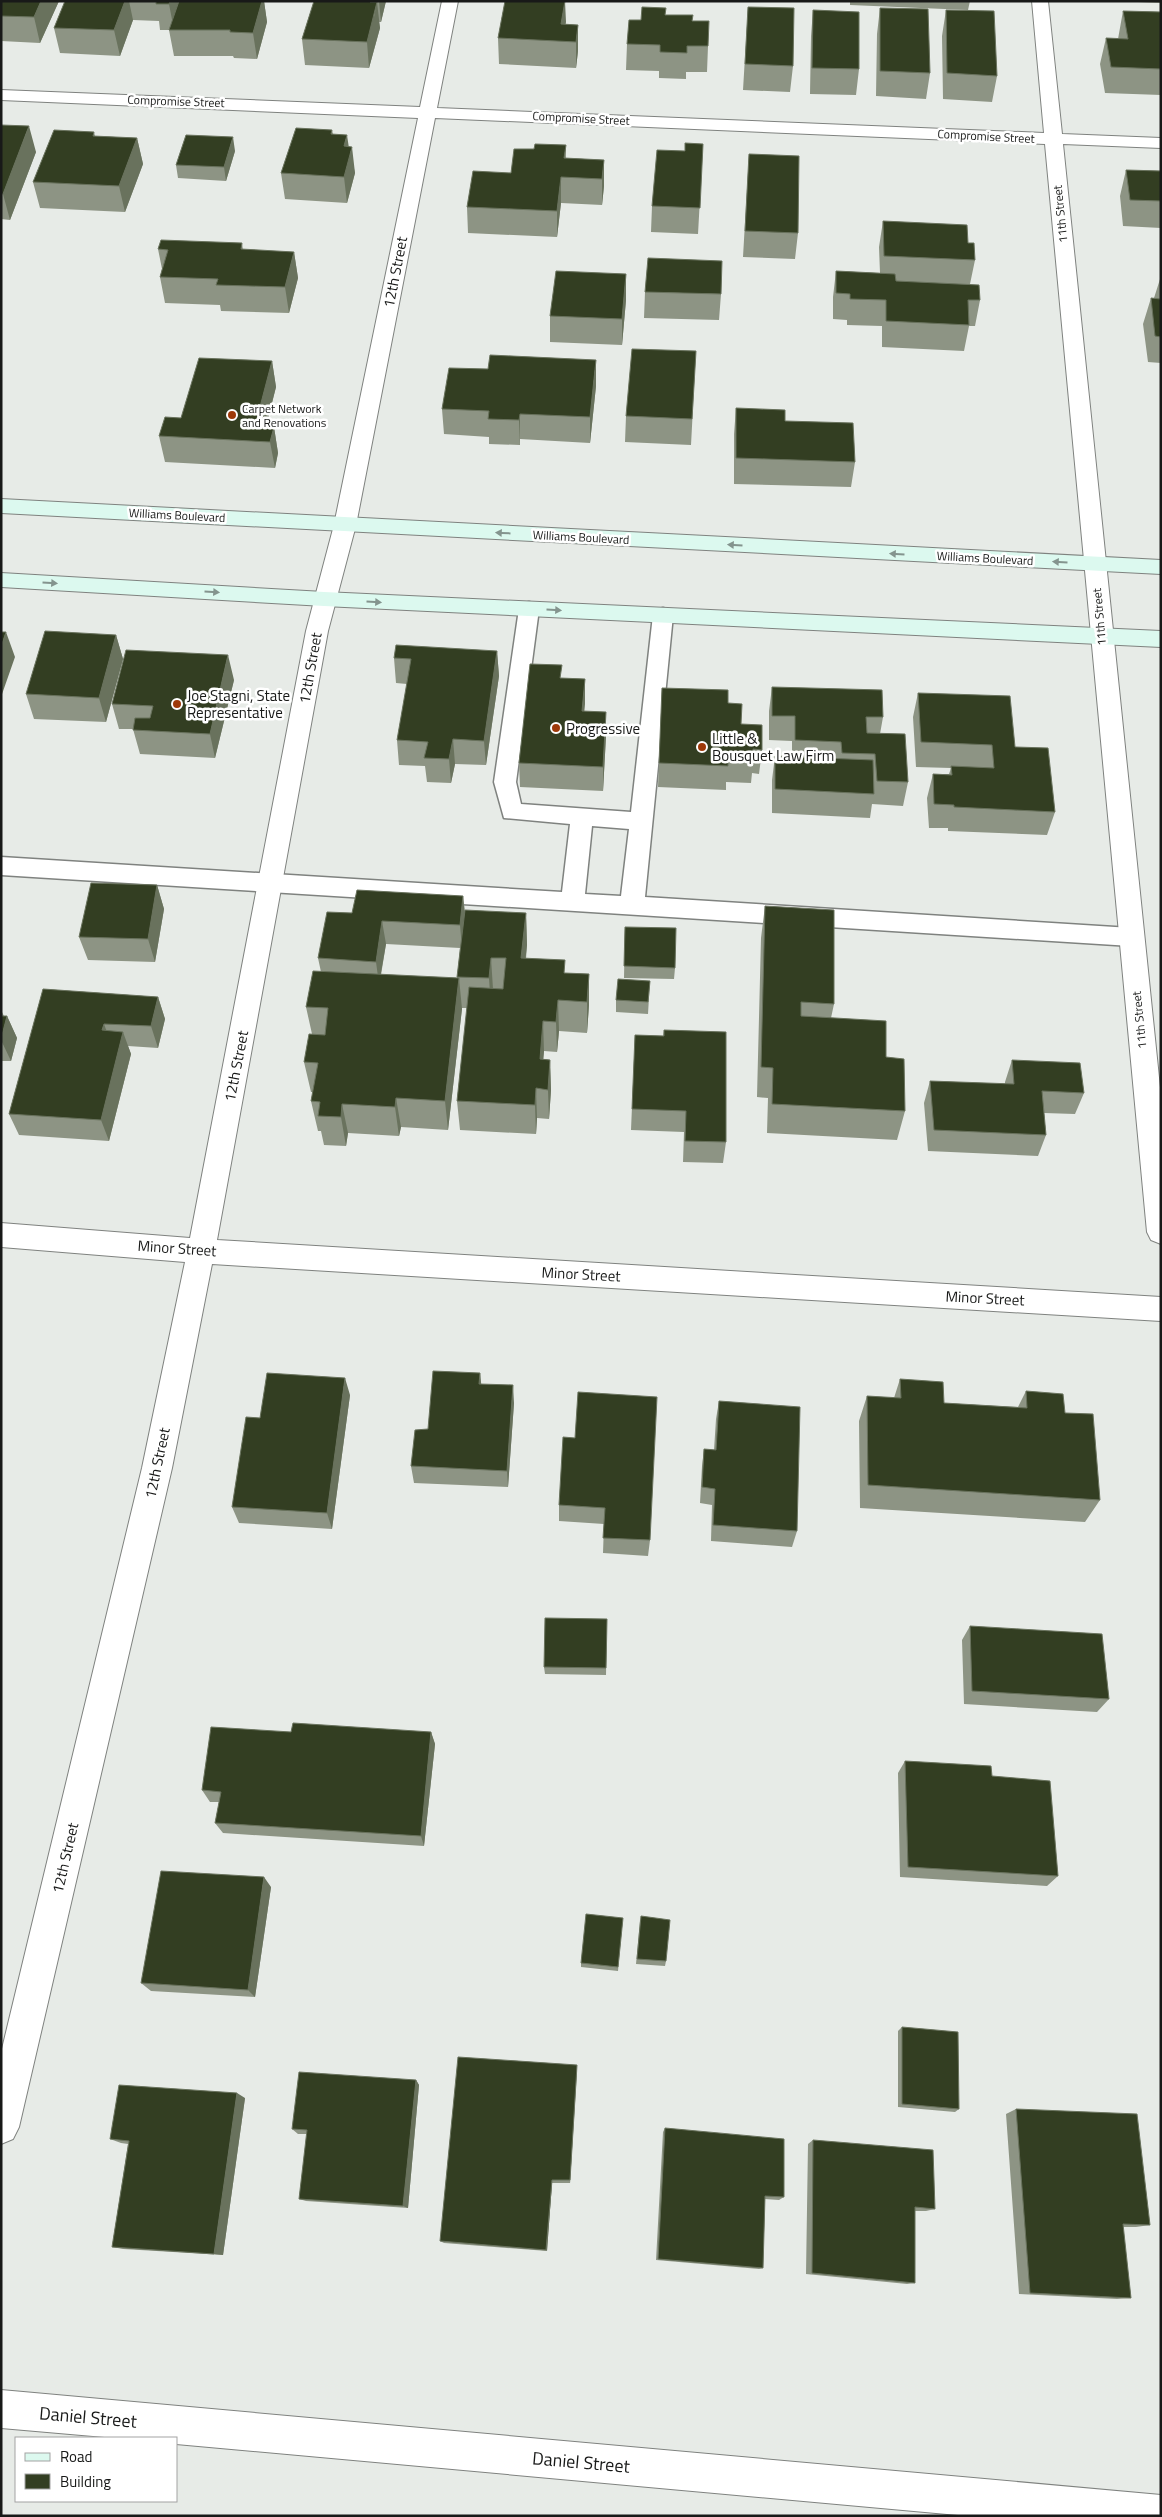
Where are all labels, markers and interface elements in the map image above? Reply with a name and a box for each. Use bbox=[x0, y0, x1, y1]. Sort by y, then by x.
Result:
street label: Compromise Street bbox=[127, 90, 226, 112]
street label: Compromise Street bbox=[532, 106, 631, 130]
street label: Compromise Street bbox=[937, 124, 1036, 148]
street label: 11th Street bbox=[1047, 184, 1072, 244]
street label: 12th Street bbox=[377, 234, 413, 310]
place label: Carpet Network and Renovations bbox=[242, 399, 327, 432]
marker: Carpet Network and Renovations bbox=[226, 409, 238, 421]
street label: Williams Boulevard bbox=[128, 503, 226, 527]
street label: Williams Boulevard bbox=[532, 525, 630, 549]
one-way arrow bbox=[495, 528, 511, 536]
one-way arrow bbox=[727, 541, 743, 549]
street label: Williams Boulevard bbox=[936, 546, 1034, 570]
one-way arrow bbox=[889, 549, 905, 557]
one-way arrow bbox=[1051, 558, 1067, 566]
one-way arrow bbox=[42, 579, 58, 587]
street label: 11th Street bbox=[1087, 587, 1111, 647]
one-way arrow bbox=[204, 589, 220, 597]
one-way arrow bbox=[367, 598, 383, 606]
one-way arrow bbox=[546, 607, 562, 615]
street label: 12th Street bbox=[292, 630, 328, 705]
place label: Joe Stagni, State Representative bbox=[187, 684, 290, 724]
marker: Joe Stagni, State Representative bbox=[171, 698, 183, 710]
place label: Progressive bbox=[566, 717, 640, 740]
marker: Progressive bbox=[550, 722, 562, 734]
place label: Little & Bousquet Law Firm bbox=[712, 727, 834, 767]
marker: Little & Bousquet Law Firm bbox=[696, 741, 708, 753]
street label: 11th Street bbox=[1126, 990, 1151, 1050]
street label: 12th Street bbox=[218, 1028, 254, 1104]
street label: Minor Street bbox=[137, 1234, 218, 1262]
street label: Minor Street bbox=[541, 1260, 622, 1288]
street label: Minor Street bbox=[945, 1284, 1026, 1312]
street label: 12th Street bbox=[138, 1425, 176, 1501]
street label: 12th Street bbox=[46, 1820, 84, 1896]
street label: Daniel Street bbox=[38, 2399, 139, 2435]
legend bbox=[15, 2437, 178, 2502]
street label: Daniel Street bbox=[531, 2444, 632, 2480]
text: Road bbox=[60, 2445, 92, 2468]
text: Building bbox=[60, 2470, 111, 2493]

